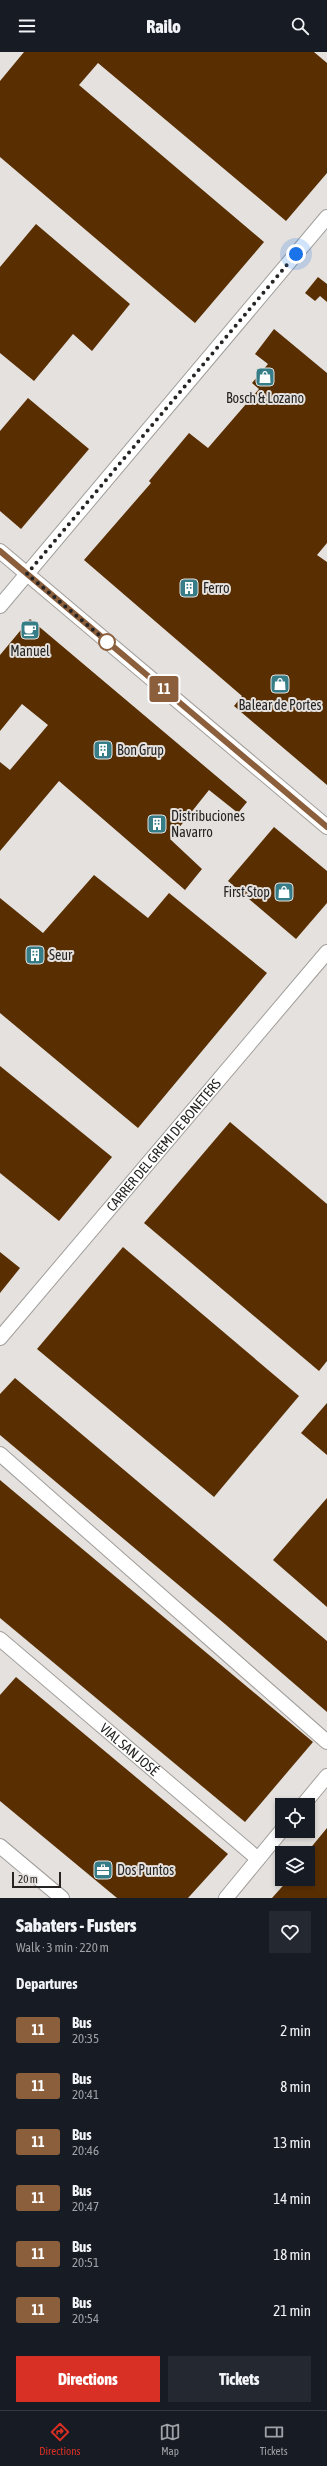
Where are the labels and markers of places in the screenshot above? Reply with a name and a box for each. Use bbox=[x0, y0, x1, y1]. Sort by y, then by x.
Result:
shop icon: Bosch & Lozano bbox=[254, 366, 276, 388]
place label: Bosch & Lozano bbox=[226, 390, 304, 406]
building icon: Ferro bbox=[178, 577, 200, 599]
place label: Ferro bbox=[203, 580, 230, 596]
cafe icon: Manuel bbox=[19, 619, 41, 641]
unlabelled marker bbox=[98, 633, 116, 651]
place label: Manuel bbox=[10, 643, 50, 659]
shop icon: Balear de Portes bbox=[269, 673, 291, 695]
place label: Balear de Portes bbox=[238, 697, 322, 713]
building icon: Bon Grup bbox=[92, 739, 114, 761]
place label: Bon Grup bbox=[117, 742, 164, 758]
place label: Distribuciones Navarro bbox=[171, 808, 245, 840]
building icon: Distribuciones Navarro bbox=[146, 813, 168, 835]
shop icon: First Stop bbox=[273, 881, 295, 903]
place label: First Stop bbox=[223, 884, 270, 900]
building icon: Seur bbox=[24, 944, 46, 966]
place label: Seur bbox=[49, 947, 73, 963]
office icon: Dos Puntos bbox=[92, 1859, 114, 1881]
place label: Dos Puntos bbox=[117, 1862, 174, 1878]

